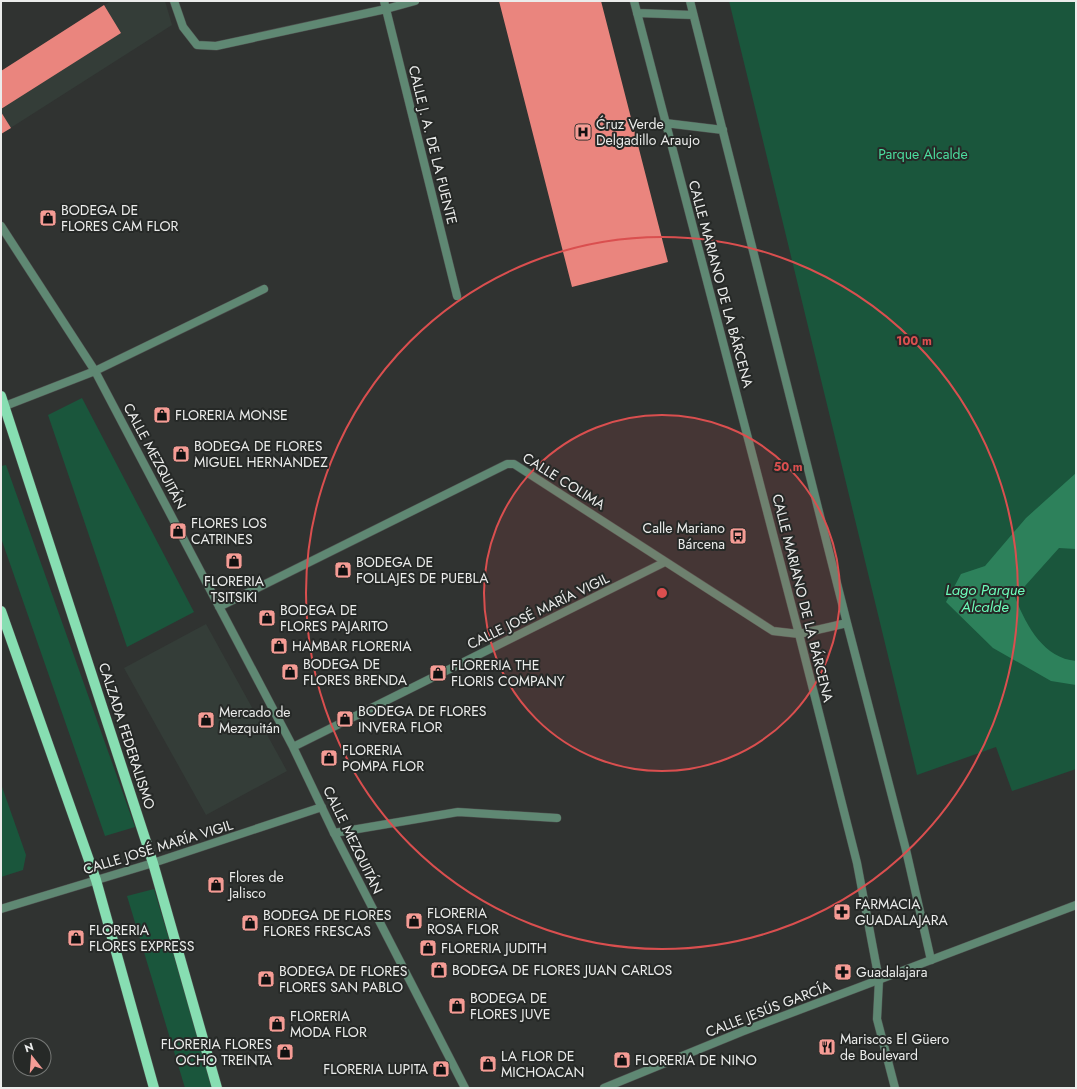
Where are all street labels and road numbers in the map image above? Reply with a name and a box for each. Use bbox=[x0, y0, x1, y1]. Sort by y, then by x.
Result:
street label: CALLE J. A. DE LA FUENTE bbox=[404, 63, 462, 227]
street label: CALLE MARIANO DE LA BÁRCENA bbox=[684, 178, 759, 391]
street label: CALLE MEZQUITÁN bbox=[119, 399, 191, 513]
street label: CALLE COLIMA bbox=[519, 448, 610, 515]
street label: CALLE MARIANO DE LA BÁRCENA bbox=[767, 492, 839, 705]
street label: CALLE JOSÉ MARÍA VIGIL bbox=[464, 568, 613, 654]
street label: CALZADA FEDERALISMO bbox=[94, 660, 160, 812]
street label: CALLE MEZQUITÁN bbox=[318, 783, 388, 897]
street label: CALLE JOSÉ MARÍA VIGIL bbox=[81, 814, 236, 879]
street label: CALLE JESÚS GARCÍA bbox=[703, 976, 834, 1042]

